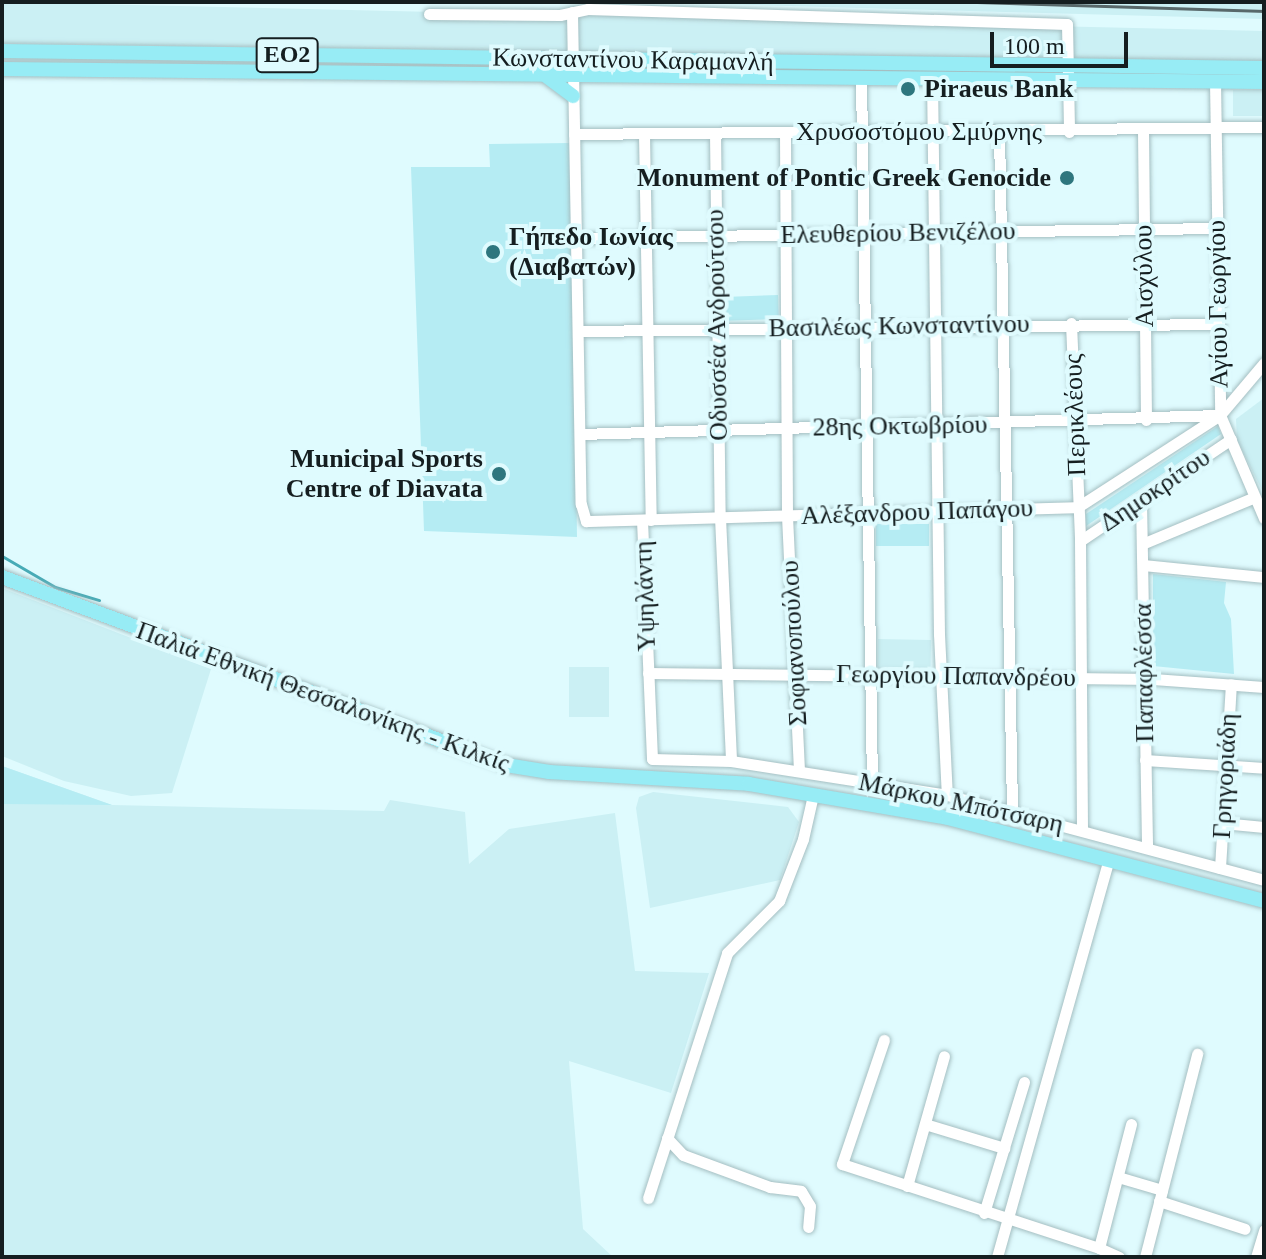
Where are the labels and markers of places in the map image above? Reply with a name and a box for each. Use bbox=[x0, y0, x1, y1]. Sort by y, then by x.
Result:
place label: Piraeus Bank bbox=[924, 73, 1074, 105]
marker: Piraeus Bank bbox=[899, 80, 917, 98]
place label: Monument of Pontic Greek Genocide bbox=[637, 162, 1051, 194]
marker: Monument of Pontic Greek Genocide bbox=[1058, 169, 1076, 187]
place label: Γήπεδο Ιωνίας (Διαβατών) bbox=[509, 221, 673, 282]
marker: Γήπεδο Ιωνίας (Διαβατών) bbox=[484, 243, 502, 261]
place label: Municipal Sports Centre of Diavata bbox=[286, 443, 483, 504]
marker: Municipal Sports Centre of Diavata bbox=[490, 465, 508, 483]

